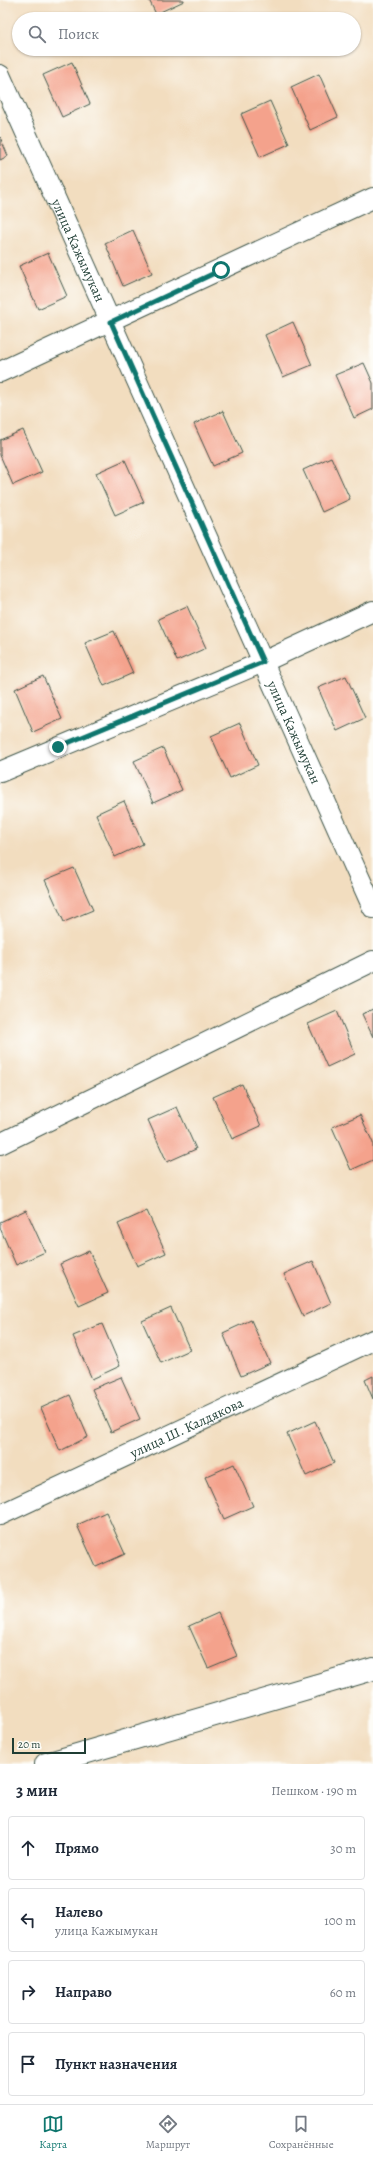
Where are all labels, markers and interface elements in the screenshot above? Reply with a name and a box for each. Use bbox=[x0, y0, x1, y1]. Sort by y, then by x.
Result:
search box bbox=[12, 12, 361, 56]
icon: search bbox=[26, 23, 48, 45]
text: Поиск bbox=[58, 24, 99, 44]
street label: улица Кажымукан bbox=[47, 195, 110, 305]
route start bbox=[212, 261, 230, 279]
street label: улица Кажымукан bbox=[262, 677, 326, 787]
route end bbox=[49, 738, 67, 756]
street label: улица Ш. Калдякова bbox=[126, 1393, 247, 1463]
scale bar bbox=[12, 1736, 86, 1755]
text: 20 m bbox=[18, 1737, 40, 1752]
text: 3 мин bbox=[16, 1779, 58, 1802]
text: Пешком · 190 m bbox=[271, 1782, 357, 1799]
icon: ahead bbox=[17, 1837, 39, 1859]
text: Прямо bbox=[55, 1838, 99, 1858]
text: 30 m bbox=[330, 1840, 356, 1857]
text: Налево bbox=[55, 1902, 103, 1922]
icon: left bbox=[17, 1909, 39, 1931]
text: 100 m bbox=[324, 1912, 356, 1929]
text: улица Кажымукан bbox=[55, 1922, 158, 1939]
icon: right bbox=[17, 1981, 39, 2003]
text: Направо bbox=[55, 1982, 112, 2002]
text: 60 m bbox=[330, 1984, 356, 2001]
icon: arrive bbox=[17, 2053, 39, 2075]
text: Пункт назначения bbox=[55, 2054, 177, 2074]
tab: Карта bbox=[39, 2113, 67, 2152]
tab: Маршрут bbox=[146, 2113, 190, 2152]
tab: Сохранённые bbox=[269, 2113, 334, 2152]

